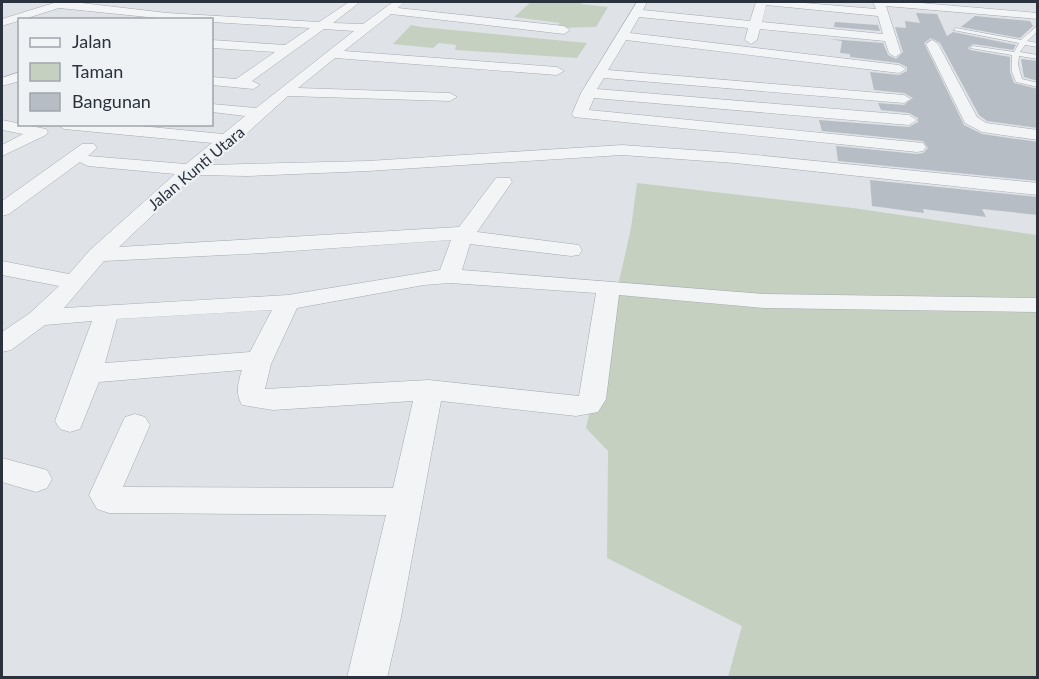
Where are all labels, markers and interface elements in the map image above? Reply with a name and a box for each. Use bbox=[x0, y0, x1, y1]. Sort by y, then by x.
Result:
legend bbox=[18, 18, 213, 126]
text: Jalan bbox=[72, 30, 111, 52]
text: Taman bbox=[72, 60, 123, 82]
text: Bangunan bbox=[72, 90, 151, 112]
street label: Jalan Kunti Utara bbox=[144, 122, 248, 213]

